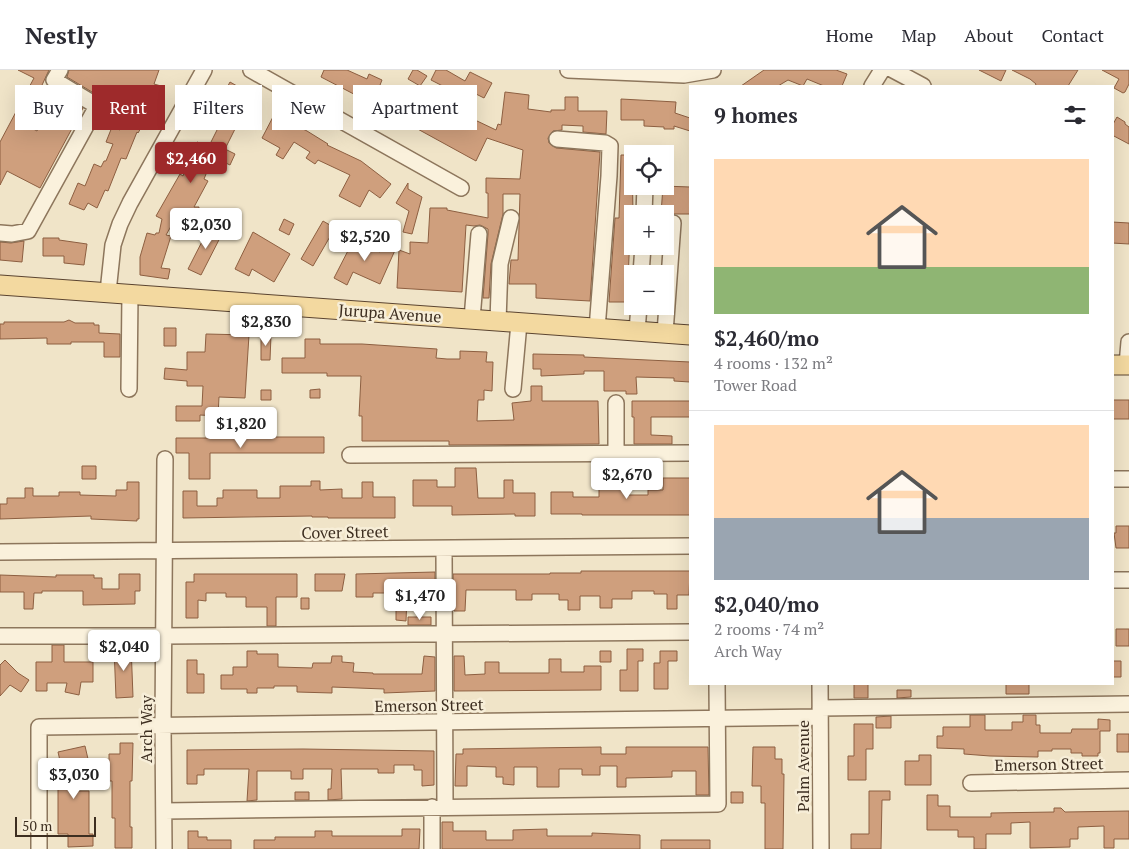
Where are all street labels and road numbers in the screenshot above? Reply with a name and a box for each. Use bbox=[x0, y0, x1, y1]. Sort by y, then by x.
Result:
street label: Jurupa Avenue bbox=[338, 298, 442, 328]
street label: Cover Street bbox=[301, 520, 389, 544]
street label: Emerson Street bbox=[374, 693, 484, 717]
street label: Arch Way bbox=[135, 694, 157, 763]
street label: Palm Avenue bbox=[792, 720, 814, 812]
street label: Emerson Street bbox=[994, 752, 1104, 776]

